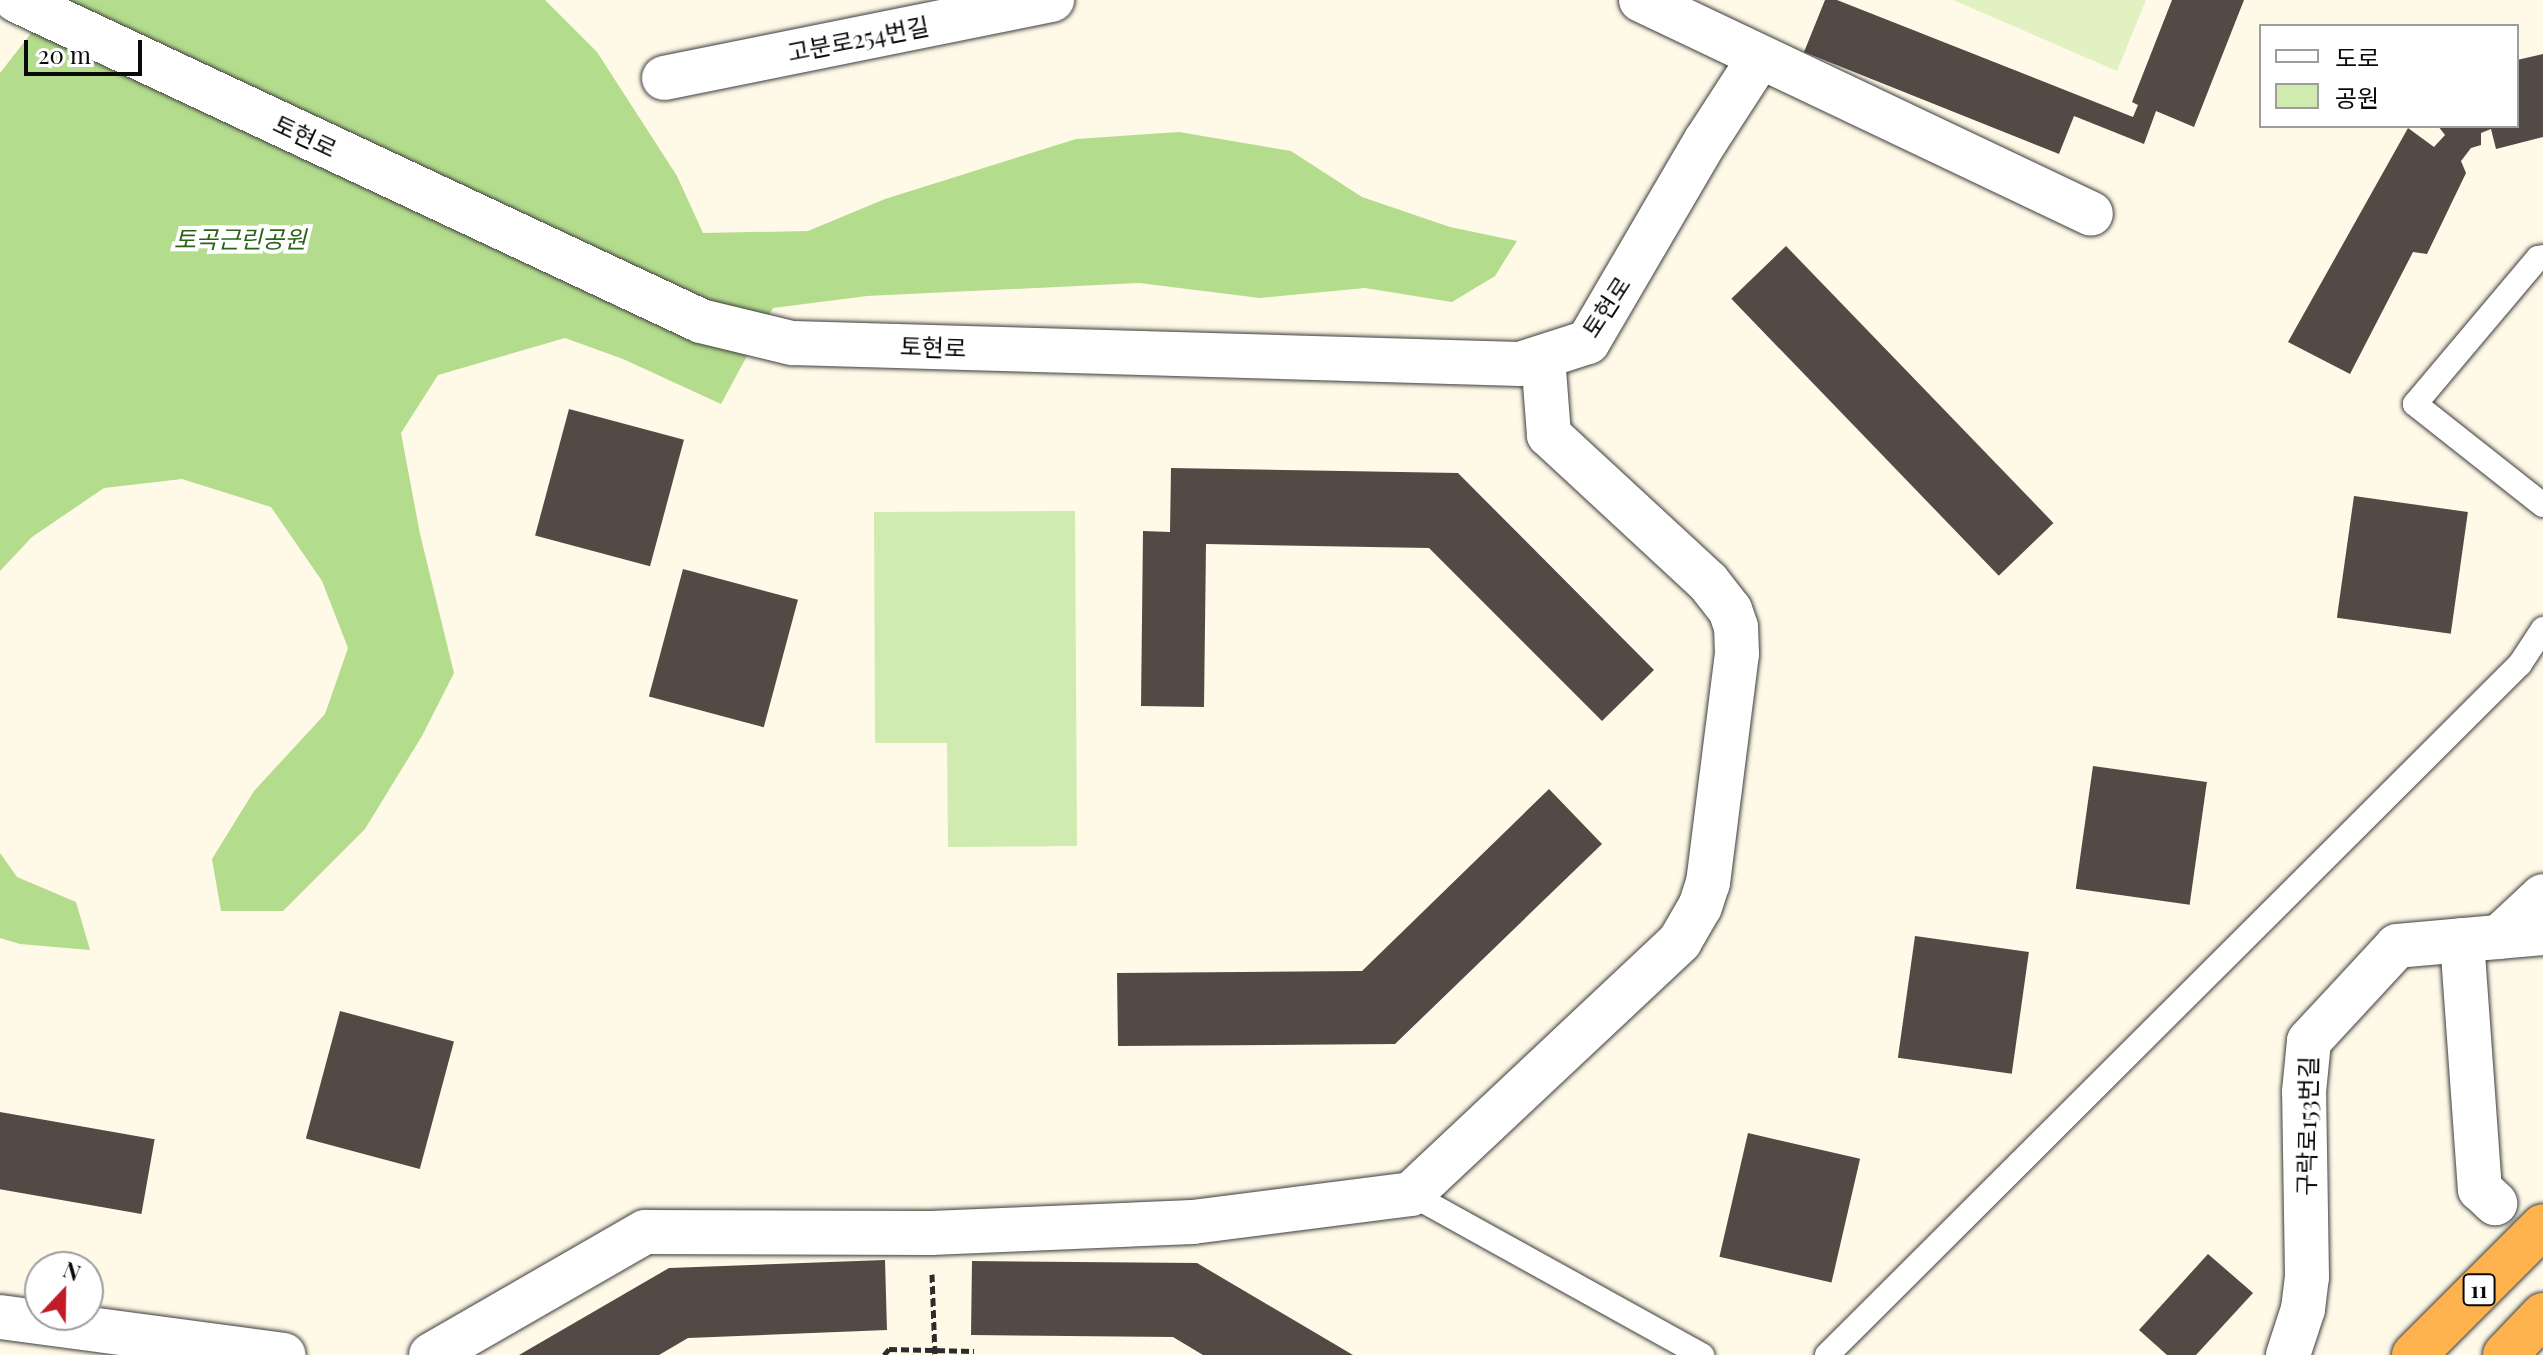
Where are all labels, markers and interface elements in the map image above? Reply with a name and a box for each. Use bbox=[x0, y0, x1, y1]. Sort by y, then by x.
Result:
street label: 고분로254번길 bbox=[785, 11, 931, 67]
scale bar bbox=[28, 24, 146, 74]
legend bbox=[2259, 24, 2519, 128]
text: 20 m bbox=[38, 38, 91, 70]
text: 도로 bbox=[2335, 41, 2379, 73]
text: 공원 bbox=[2335, 81, 2379, 113]
street label: 토현로 bbox=[269, 109, 341, 163]
park label: 토곡근린공원 bbox=[174, 225, 306, 253]
street label: 토현로 bbox=[1576, 271, 1636, 343]
street label: 토현로 bbox=[899, 331, 967, 363]
street label: 구락로153번길 bbox=[2291, 1056, 2323, 1196]
north arrow bbox=[24, 1251, 104, 1331]
text: N bbox=[59, 1254, 85, 1287]
road number: 11 bbox=[2461, 1272, 2497, 1308]

